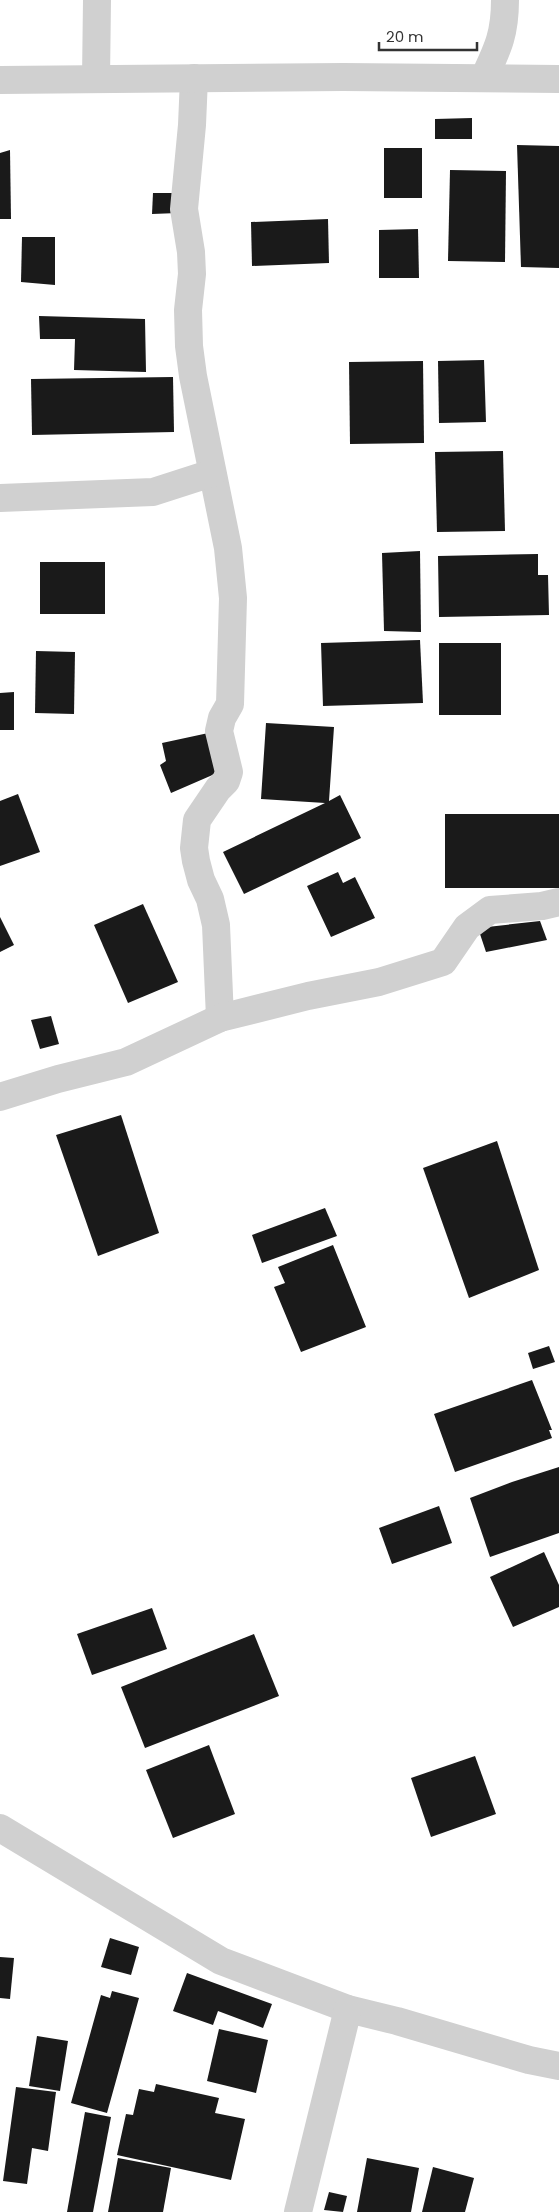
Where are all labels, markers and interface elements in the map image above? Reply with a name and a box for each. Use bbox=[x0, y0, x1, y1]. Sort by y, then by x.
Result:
scale bar bbox=[379, 20, 476, 52]
text: 20 m bbox=[386, 26, 424, 47]

